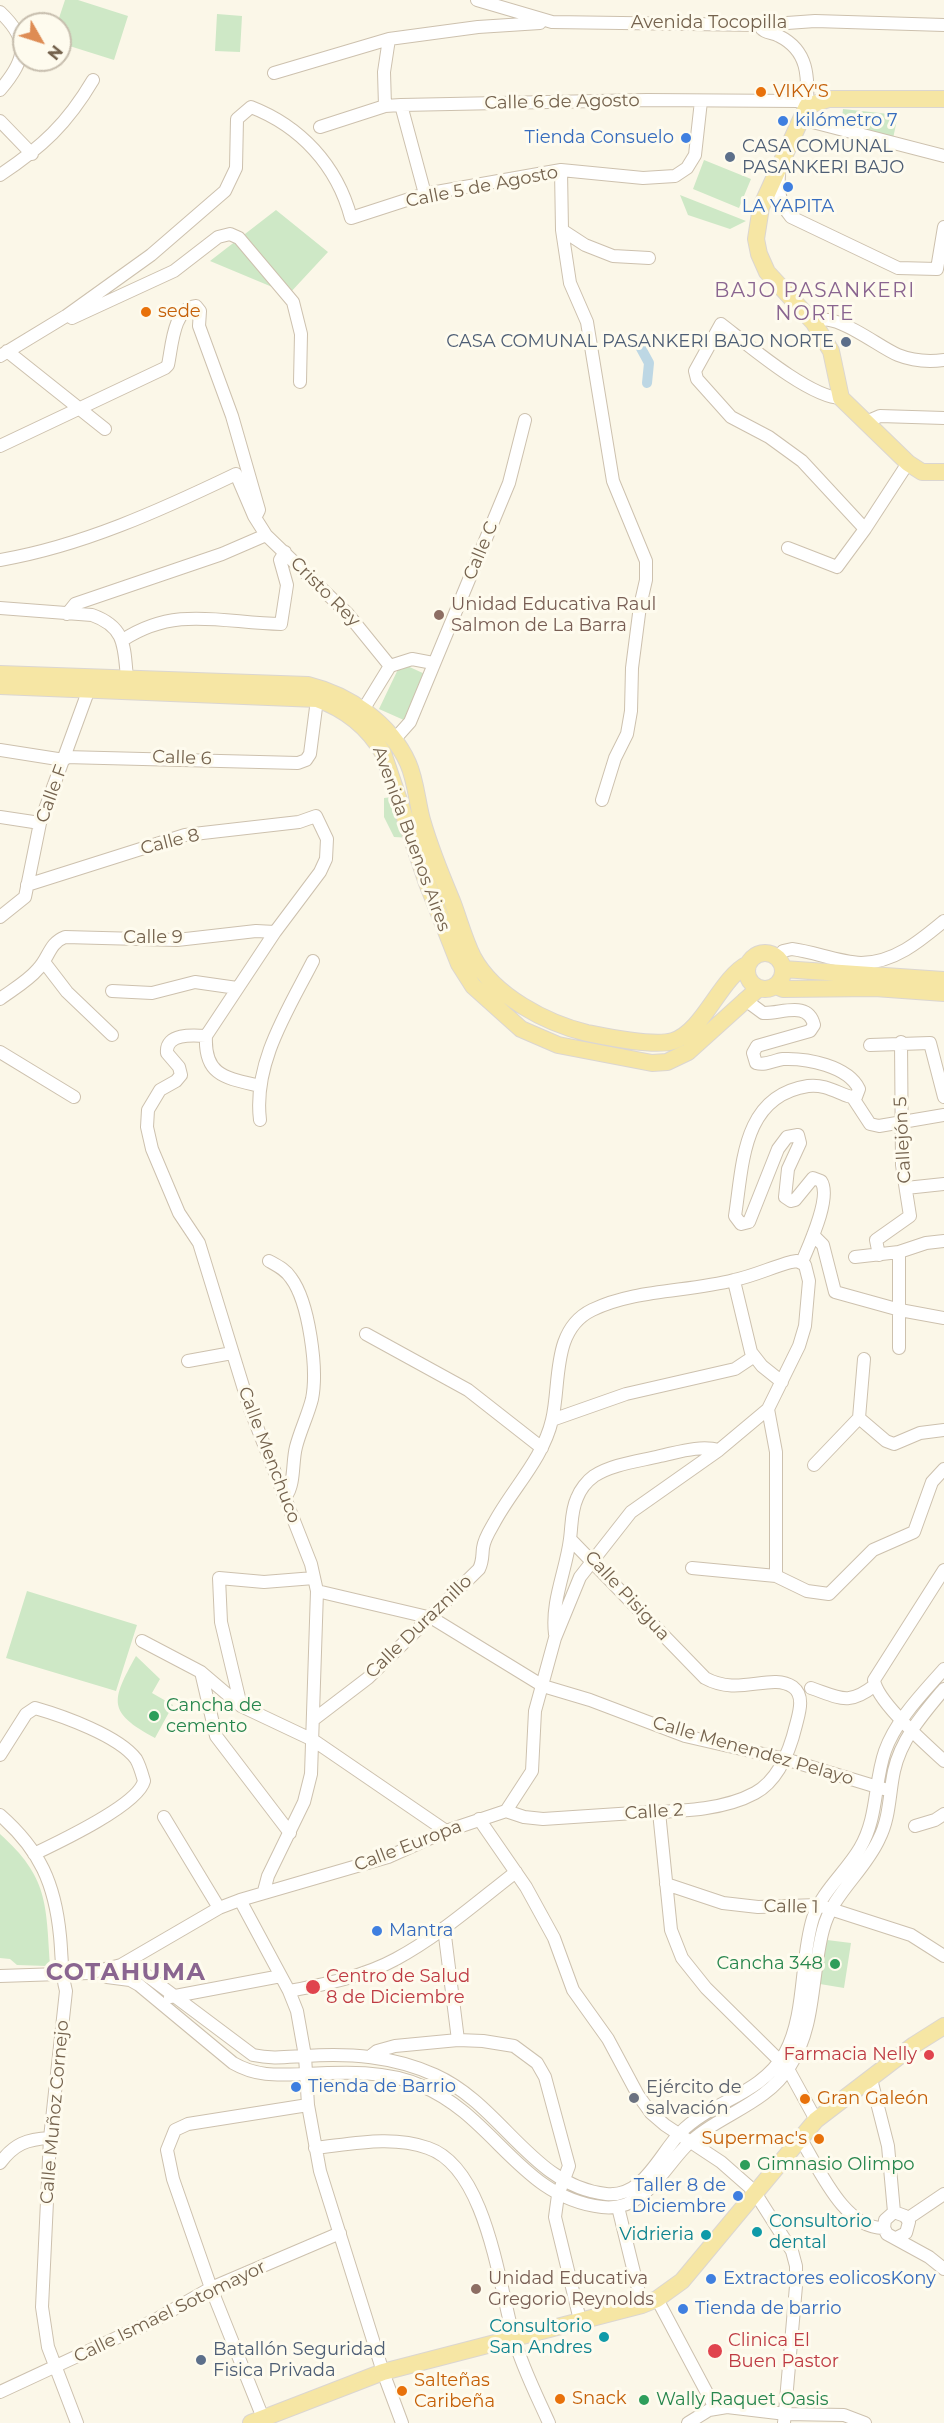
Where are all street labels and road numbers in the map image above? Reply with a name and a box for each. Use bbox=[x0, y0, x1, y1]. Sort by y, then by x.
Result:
street label: Avenida Tocopilla bbox=[631, 12, 787, 34]
street label: Calle 6 de Agosto bbox=[484, 90, 640, 114]
street label: Calle 5 de Agosto bbox=[404, 162, 560, 212]
street label: Calle C bbox=[459, 519, 503, 583]
street label: Cristo Rey bbox=[286, 553, 364, 631]
street label: Avenida Buenos Aires bbox=[367, 744, 455, 934]
street label: Calle 6 bbox=[152, 746, 212, 770]
street label: Calle F bbox=[32, 762, 72, 826]
street label: Calle 8 bbox=[138, 824, 202, 860]
street label: Calle 9 bbox=[123, 927, 183, 949]
street label: Callejón 5 bbox=[890, 1096, 916, 1184]
street label: Calle Menchuco bbox=[233, 1384, 305, 1526]
street label: Calle Pisigua bbox=[580, 1547, 674, 1645]
street label: Calle Duraznillo bbox=[361, 1571, 477, 1683]
street label: Calle Menendez Pelayo bbox=[650, 1712, 856, 1790]
street label: Calle 2 bbox=[624, 1799, 684, 1825]
street label: Calle Europa bbox=[351, 1816, 465, 1876]
street label: Calle 1 bbox=[763, 1896, 819, 1918]
street label: Calle Muñoz Cornejo bbox=[36, 2019, 74, 2205]
street label: Calle Ismael Sotomayor bbox=[71, 2256, 269, 2368]

